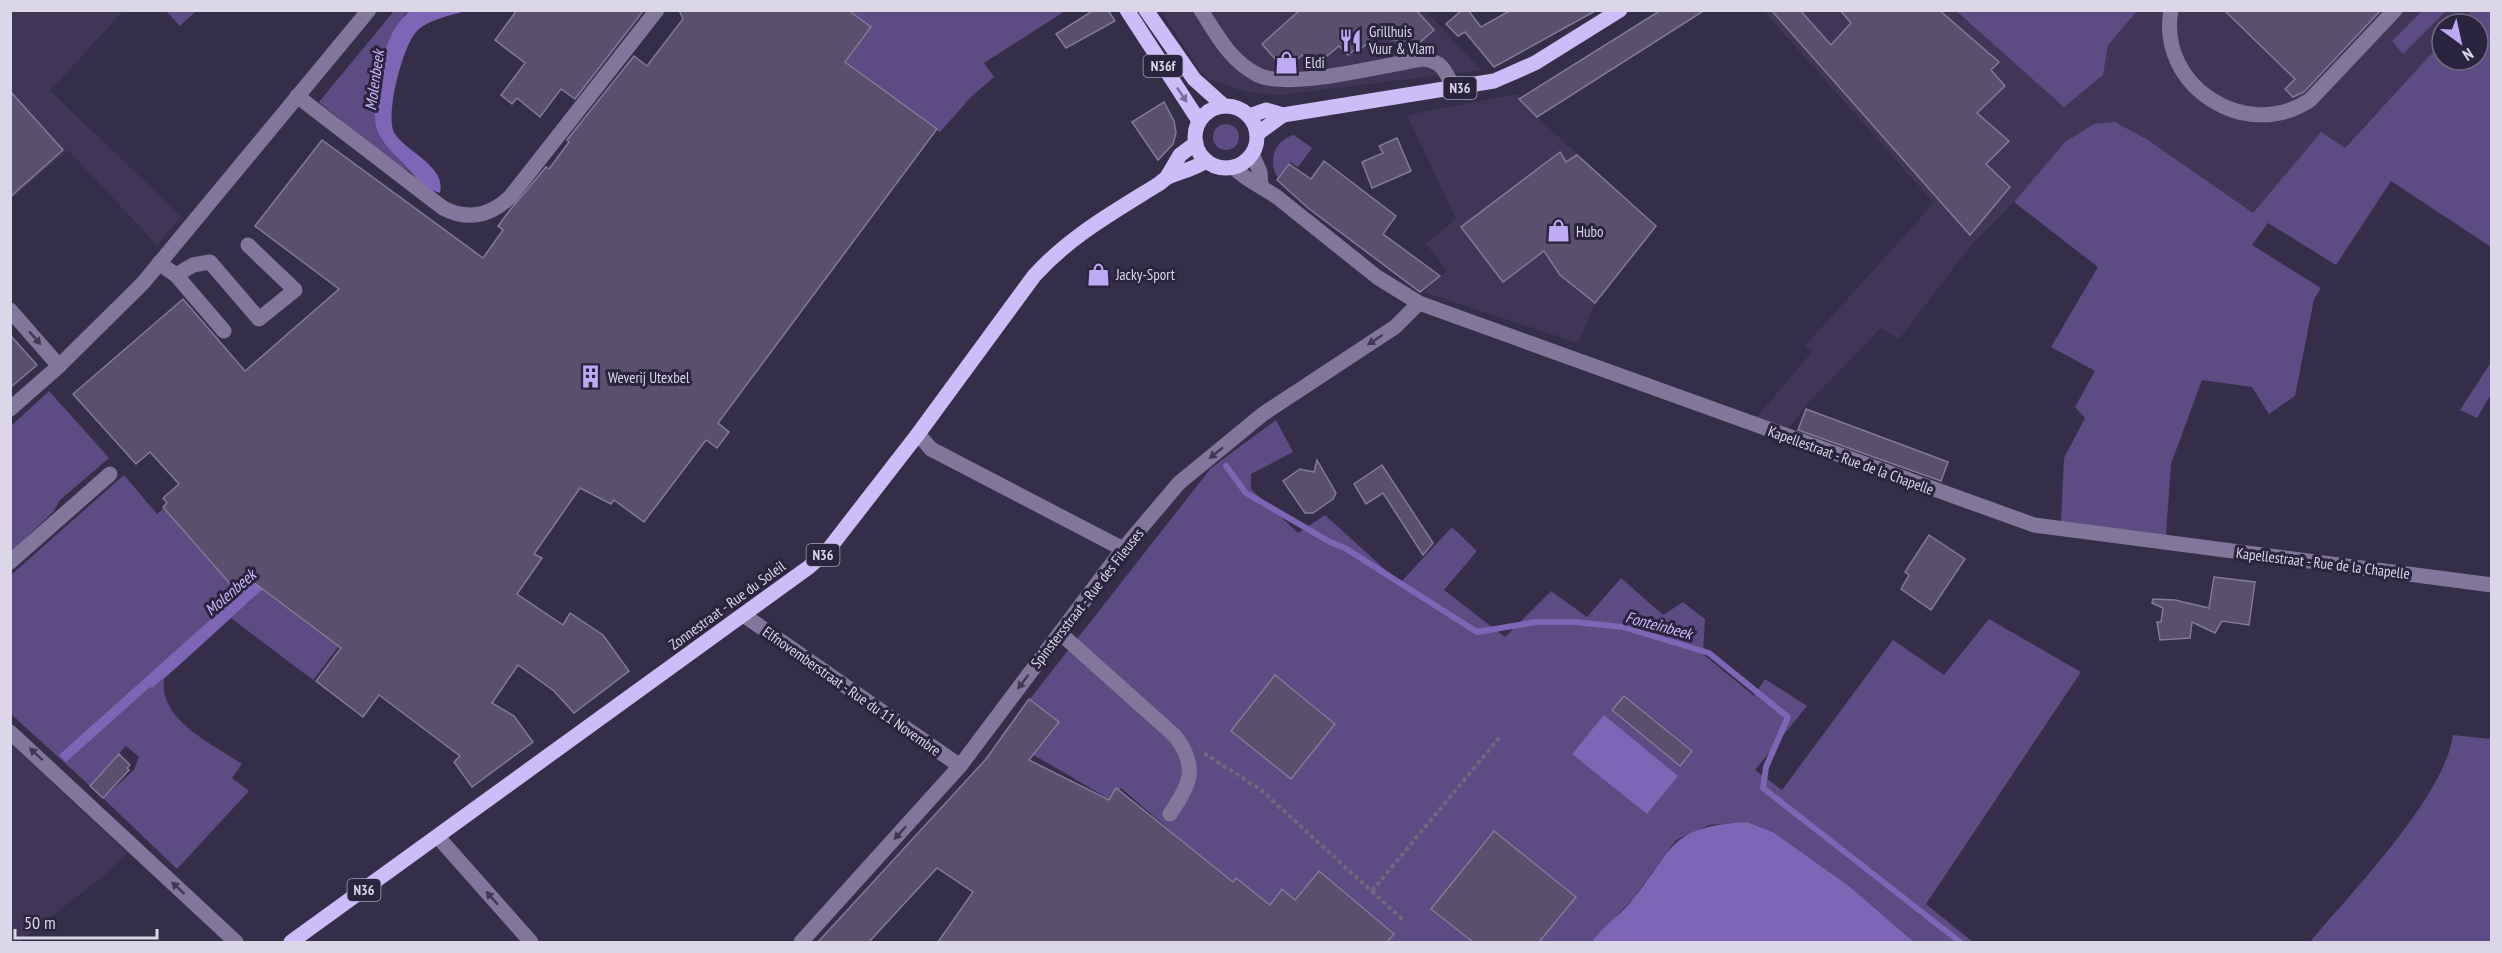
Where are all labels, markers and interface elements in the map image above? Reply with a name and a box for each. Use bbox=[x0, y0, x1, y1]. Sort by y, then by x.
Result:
north arrow bbox=[2430, 12, 2490, 72]
place label: Grillhuis Vuur & Vlam bbox=[1368, 22, 1435, 58]
restaurant icon: Grillhuis Vuur & Vlam bbox=[1338, 27, 1364, 53]
text: N bbox=[2459, 44, 2477, 65]
water label: Molenbeek bbox=[360, 47, 388, 111]
shop icon: Eldi bbox=[1274, 49, 1300, 75]
place label: Eldi bbox=[1305, 53, 1325, 72]
road number: N36f bbox=[1144, 55, 1182, 77]
road number: N36 bbox=[1444, 77, 1476, 99]
one-way arrow bbox=[1176, 86, 1188, 102]
shop icon: Hubo bbox=[1545, 218, 1571, 244]
place label: Hubo bbox=[1576, 222, 1604, 241]
shop icon: Jacky-Sport bbox=[1085, 261, 1111, 287]
place label: Jacky-Sport bbox=[1115, 265, 1175, 284]
one-way arrow bbox=[28, 330, 41, 345]
one-way arrow bbox=[1366, 335, 1383, 346]
building icon: Weverij Utexbel bbox=[577, 364, 603, 390]
place label: Weverij Utexbel bbox=[608, 368, 690, 387]
street label: Kapellestraat - Rue de la Chapelle bbox=[1766, 421, 1936, 499]
one-way arrow bbox=[1208, 446, 1223, 459]
street label: Spinstersstraat - Rue des Fileuses bbox=[1026, 524, 1148, 672]
street label: Kapellestraat - Rue de la Chapelle bbox=[2235, 543, 2411, 583]
road number: N36 bbox=[806, 544, 840, 566]
street label: Zonnestraat - Rue du Soleil bbox=[665, 556, 789, 654]
water label: Molenbeek bbox=[201, 563, 261, 619]
water label: Fonteinbeek bbox=[1623, 607, 1696, 644]
street label: Elfnovemberstraat - Rue du 11 Novembre bbox=[759, 622, 945, 760]
one-way arrow bbox=[1018, 674, 1030, 689]
one-way arrow bbox=[29, 748, 43, 762]
one-way arrow bbox=[894, 825, 907, 840]
road number: N36 bbox=[348, 879, 380, 901]
one-way arrow bbox=[170, 881, 185, 895]
one-way arrow bbox=[485, 891, 499, 906]
scale bar bbox=[15, 902, 158, 940]
text: 50 m bbox=[24, 911, 56, 934]

